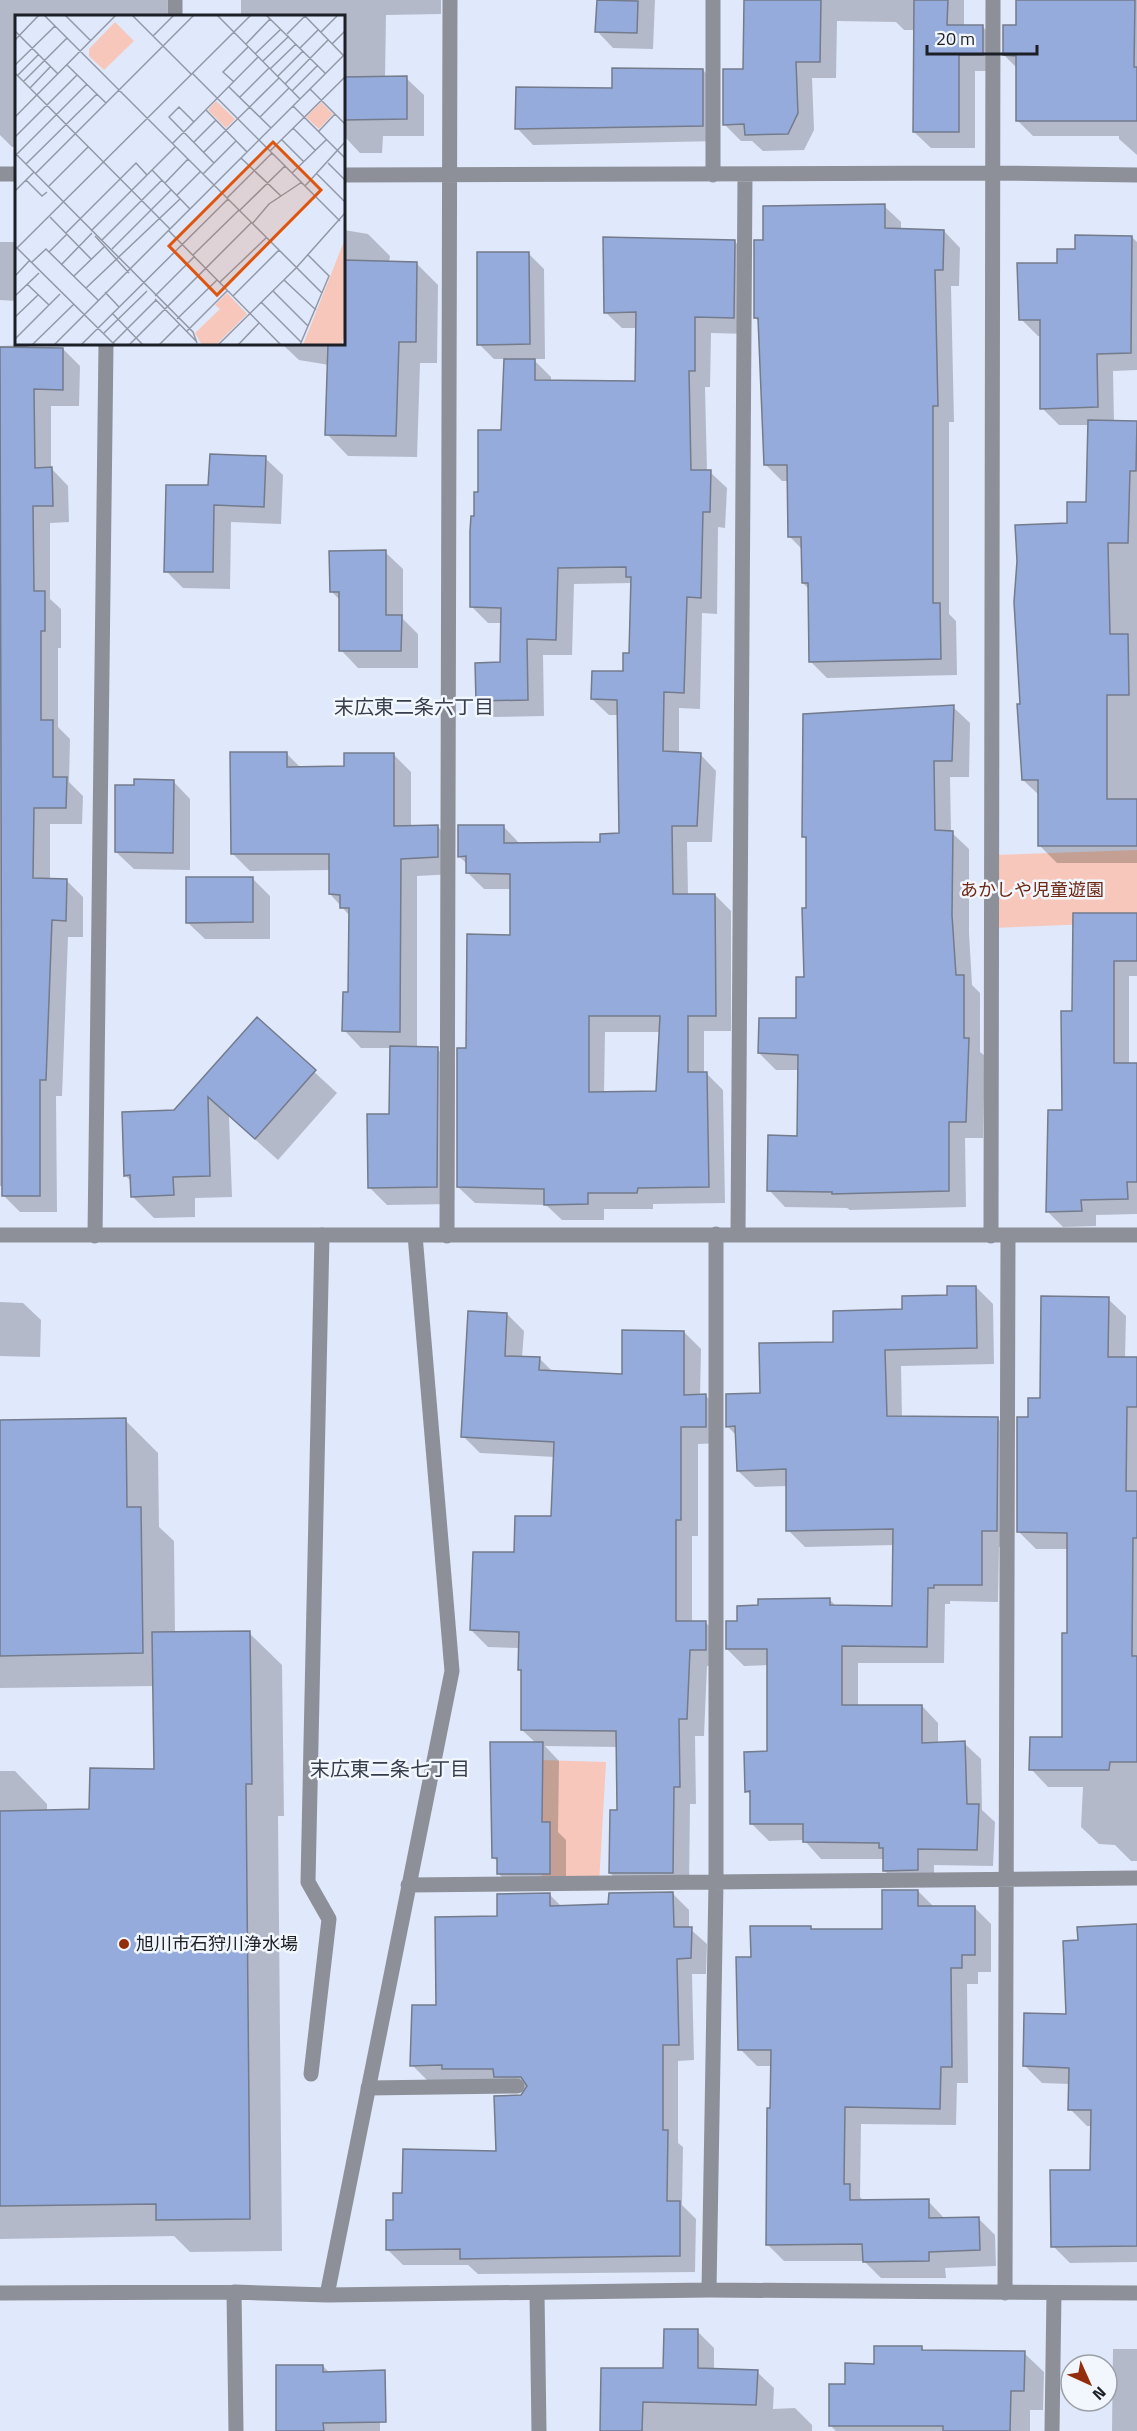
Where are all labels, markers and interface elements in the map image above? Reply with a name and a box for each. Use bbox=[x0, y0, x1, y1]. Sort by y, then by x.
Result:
inset map bbox=[15, 15, 345, 345]
scale bar bbox=[927, 18, 1036, 56]
text: 20 m bbox=[936, 25, 975, 52]
district label: 末広東二条六丁目 bbox=[334, 691, 494, 722]
park label: あかしや児童遊園 bbox=[960, 876, 1104, 903]
district label: 末広東二条七丁目 bbox=[310, 1753, 470, 1784]
place label: 旭川市石狩川浄水場 bbox=[136, 1930, 298, 1957]
marker: 旭川市石狩川浄水場 bbox=[117, 1937, 131, 1951]
north arrow bbox=[1059, 2353, 1119, 2413]
text: N bbox=[1087, 2381, 1112, 2406]

